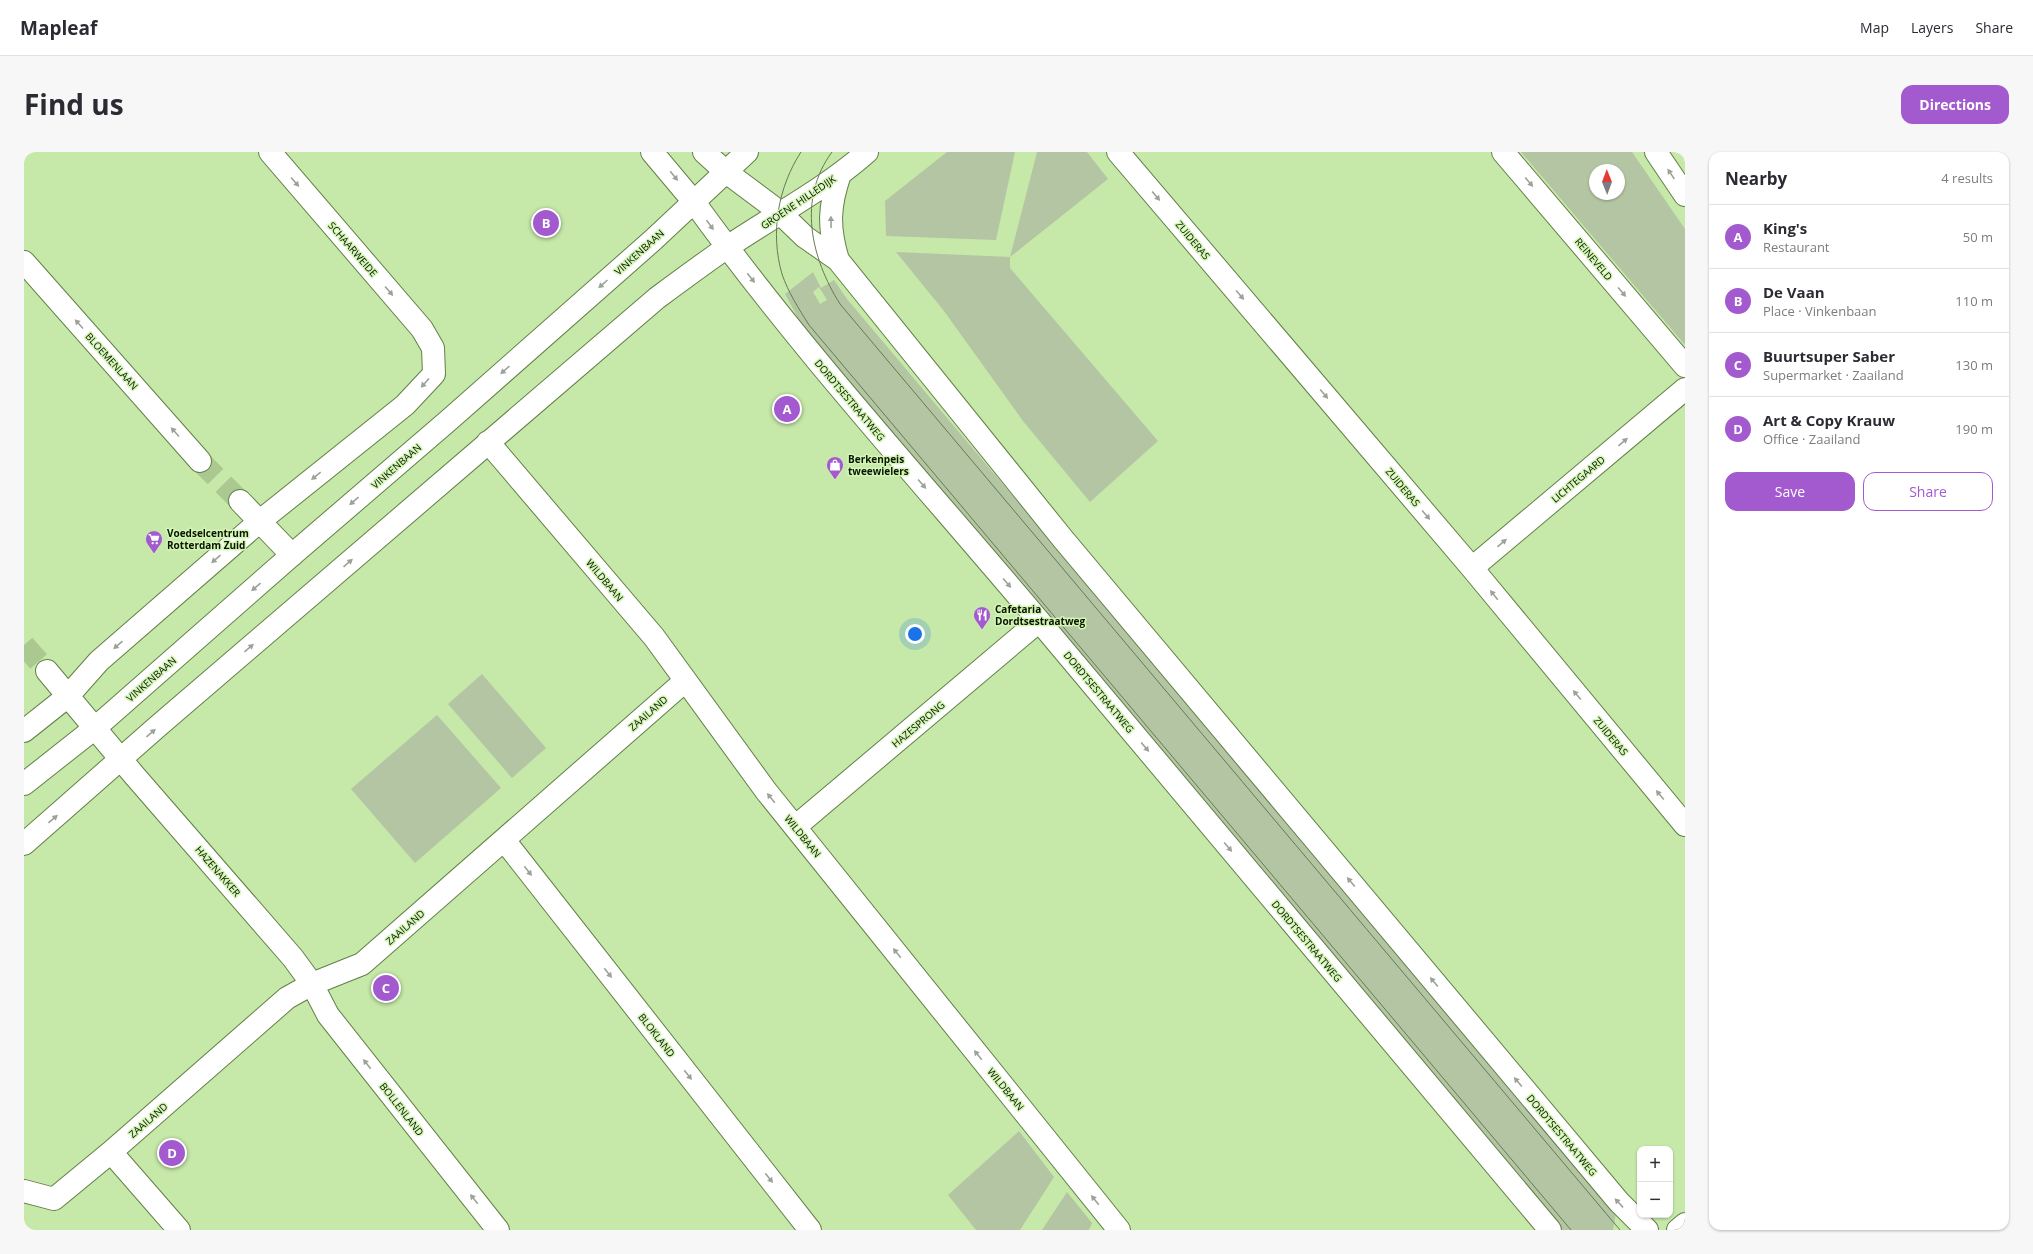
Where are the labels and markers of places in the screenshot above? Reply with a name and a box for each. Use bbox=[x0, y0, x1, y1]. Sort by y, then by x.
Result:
pin: B bbox=[533, 208, 559, 238]
pin: A bbox=[774, 394, 800, 424]
place label: Berkenpeis tweewielers bbox=[848, 452, 909, 478]
shop icon: Berkenpeis tweewielers bbox=[825, 455, 845, 480]
place label: Voedselcentrum Rotterdam Zuid bbox=[167, 526, 249, 552]
supermarket icon: Voedselcentrum Rotterdam Zuid bbox=[144, 529, 164, 554]
place label: Cafetaria Dordtsestraatweg bbox=[995, 602, 1085, 628]
restaurant icon: Cafetaria Dordtsestraatweg bbox=[972, 605, 992, 630]
pin: C bbox=[373, 973, 399, 1003]
pin: D bbox=[159, 1138, 185, 1168]

